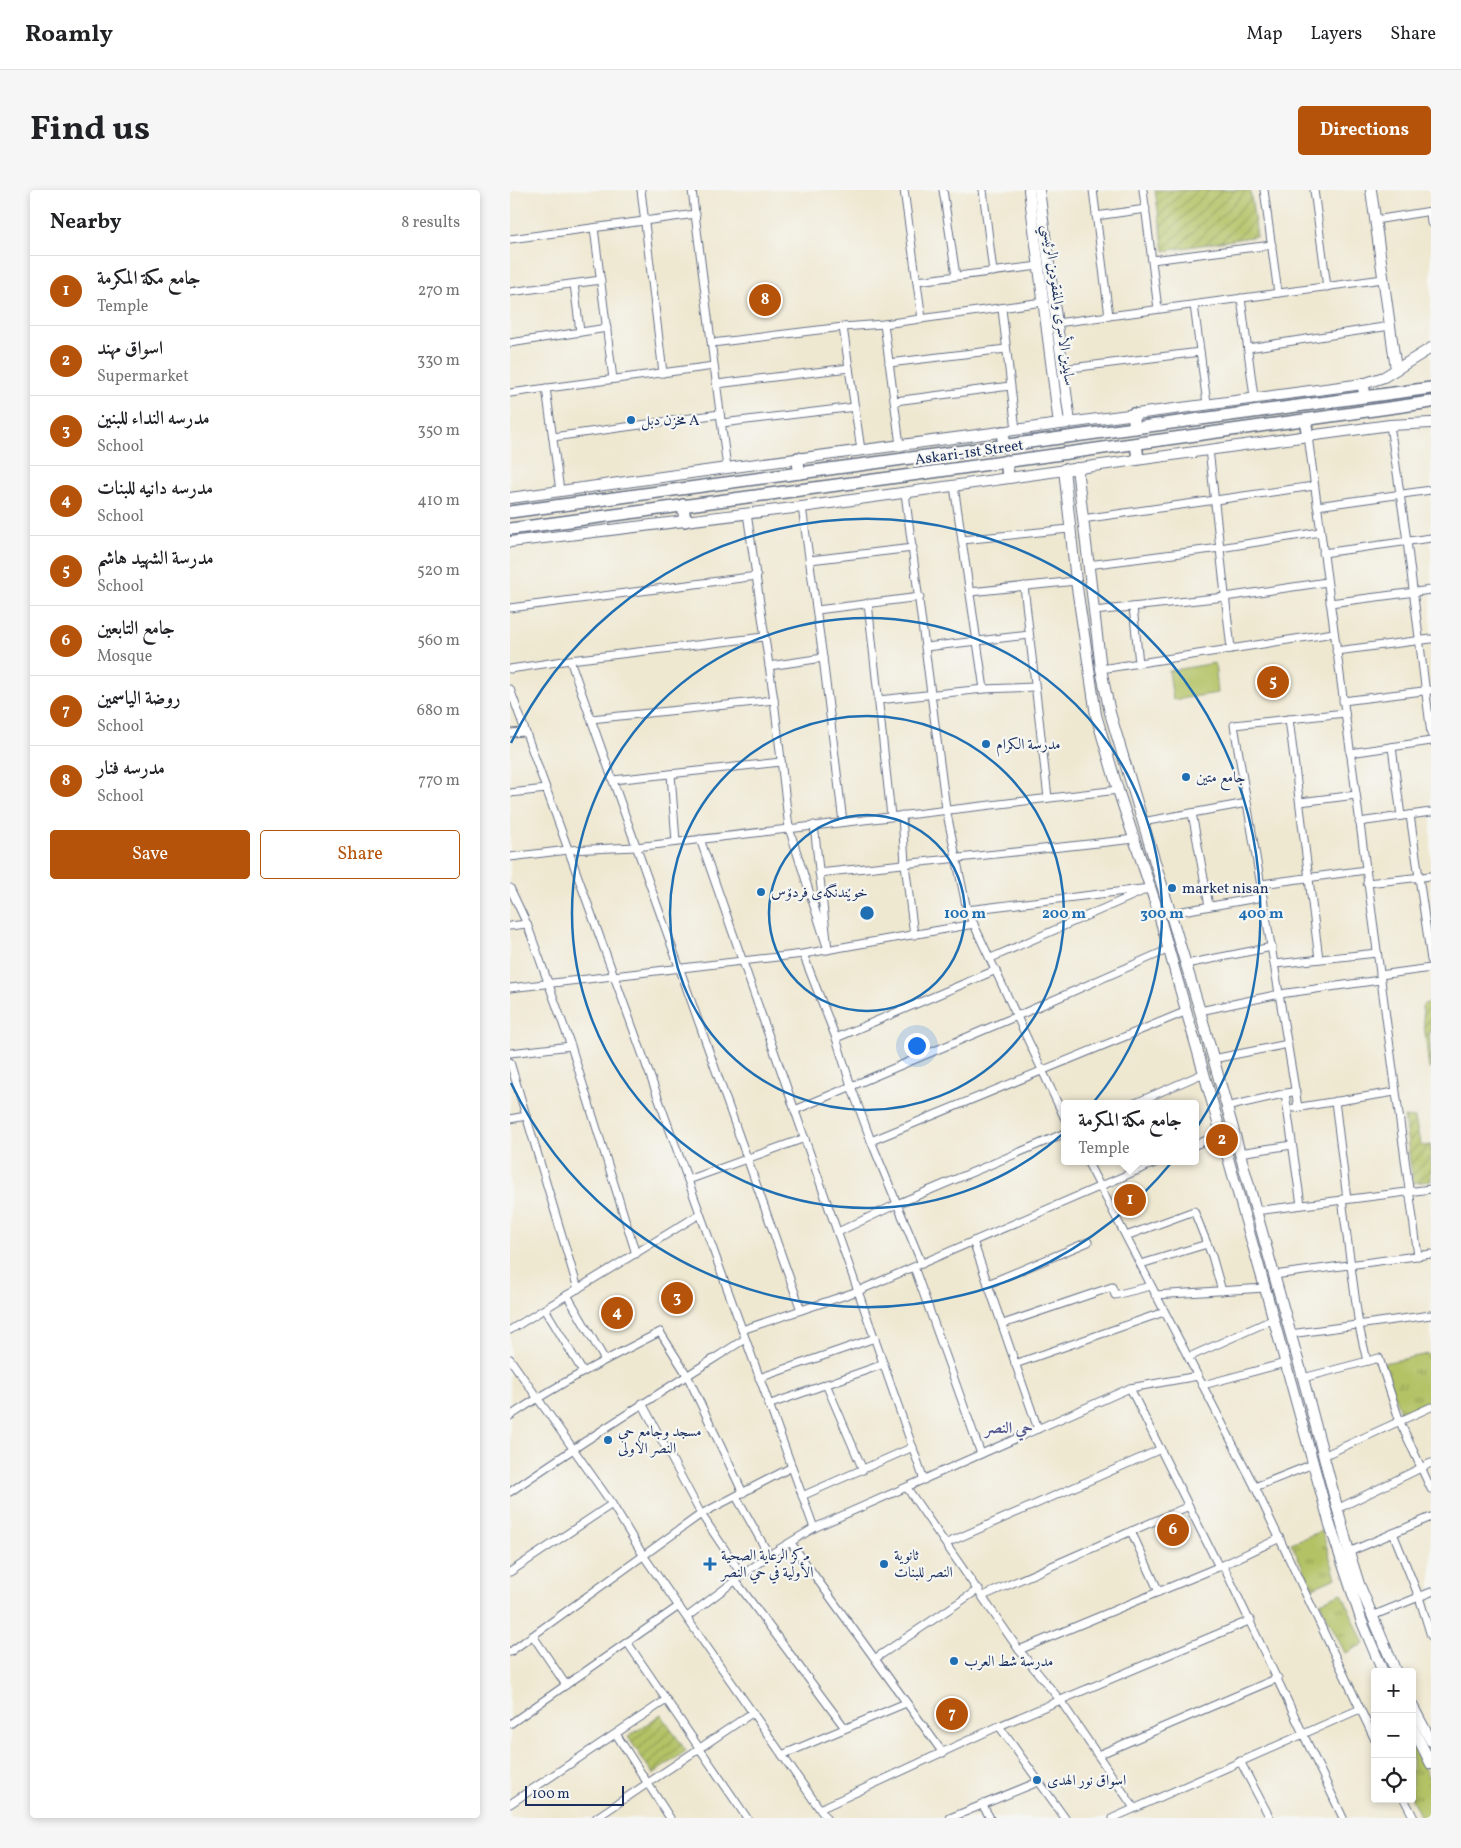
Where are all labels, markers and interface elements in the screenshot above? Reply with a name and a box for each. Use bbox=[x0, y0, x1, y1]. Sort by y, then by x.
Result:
text: Roamly bbox=[25, 18, 113, 52]
text: Map bbox=[1246, 22, 1282, 47]
text: Layers bbox=[1310, 22, 1362, 47]
text: Share bbox=[1390, 22, 1436, 47]
text: Find us bbox=[30, 106, 150, 154]
button: Directions bbox=[1298, 106, 1431, 155]
text: Nearby bbox=[50, 208, 121, 237]
text: 8 results bbox=[401, 212, 460, 234]
street label: سايدين الأسرى والمفقودين الرئيسي bbox=[1034, 223, 1081, 387]
text: جامع مكة المكرمة bbox=[97, 266, 200, 292]
text: 1 bbox=[63, 280, 69, 302]
text: 270 m bbox=[418, 280, 460, 302]
pin: 8 bbox=[749, 281, 781, 319]
text: Temple bbox=[97, 296, 148, 318]
text: اسواق مهند bbox=[97, 336, 163, 362]
text: 2 bbox=[62, 350, 70, 372]
text: 330 m bbox=[417, 350, 460, 372]
text: Supermarket bbox=[97, 366, 189, 388]
text: مدرسه النداء للبنين bbox=[97, 406, 210, 432]
place label: مخزن دبل A bbox=[641, 411, 700, 432]
marker: مخزن دبل A bbox=[625, 414, 637, 426]
text: 3 bbox=[62, 420, 70, 442]
text: 350 m bbox=[417, 420, 460, 442]
street label: Askari-1st Street bbox=[914, 435, 1025, 472]
text: School bbox=[97, 436, 144, 458]
text: مدرسه دانيه للبنات bbox=[97, 476, 213, 502]
text: 4 bbox=[61, 490, 71, 512]
text: 410 m bbox=[417, 490, 460, 512]
text: School bbox=[97, 506, 144, 528]
text: مدرسة الشهيد هاشم bbox=[97, 546, 214, 572]
text: 5 bbox=[62, 560, 70, 582]
text: 520 m bbox=[417, 560, 460, 582]
text: School bbox=[97, 576, 144, 598]
text: جامع التابعين bbox=[97, 616, 175, 642]
text: 6 bbox=[62, 630, 70, 652]
text: 560 m bbox=[417, 630, 460, 652]
text: Mosque bbox=[97, 646, 152, 668]
pin: 5 bbox=[1257, 663, 1289, 701]
text: روضة الياسمين bbox=[97, 686, 181, 712]
text: 7 bbox=[62, 700, 70, 722]
text: 680 m bbox=[417, 700, 460, 722]
text: School bbox=[97, 716, 144, 738]
place label: مدرسة الكرام bbox=[996, 735, 1061, 757]
marker: مدرسة الكرام bbox=[980, 738, 992, 750]
text: مدرسه فنار bbox=[97, 756, 165, 782]
place label: جامع متين bbox=[1196, 768, 1246, 791]
text: 8 bbox=[62, 770, 70, 792]
text: 770 m bbox=[418, 770, 460, 792]
marker: جامع متين bbox=[1180, 771, 1192, 783]
text: School bbox=[97, 786, 144, 808]
button: Save bbox=[50, 830, 250, 879]
button: Share bbox=[260, 830, 460, 879]
place label: market nisan bbox=[1182, 879, 1269, 900]
marker: market nisan bbox=[1166, 882, 1178, 894]
place label: خوێندنگەی فردۆس bbox=[771, 883, 868, 904]
marker: خوێندنگەی فردۆس bbox=[755, 886, 767, 898]
centre of rings bbox=[858, 904, 876, 922]
text: 100 m bbox=[944, 904, 987, 925]
text: 200 m bbox=[1042, 904, 1086, 925]
text: 300 m bbox=[1140, 904, 1184, 925]
text: 400 m bbox=[1239, 904, 1284, 925]
your location bbox=[904, 1033, 930, 1059]
popup bbox=[1061, 1100, 1199, 1165]
text: جامع مكة المكرمة bbox=[1078, 1108, 1182, 1134]
pin: 2 bbox=[1206, 1121, 1238, 1159]
text: Temple bbox=[1078, 1138, 1130, 1160]
pin: 1 bbox=[1114, 1181, 1146, 1219]
pin: 3 bbox=[661, 1279, 693, 1317]
pin: 4 bbox=[601, 1294, 633, 1332]
district label: حي النصر bbox=[983, 1418, 1033, 1441]
place label: مسجد وجامع حي النصر الاولى bbox=[618, 1422, 702, 1460]
marker: مسجد وجامع حي النصر الاولى bbox=[602, 1434, 614, 1446]
pin: 6 bbox=[1157, 1511, 1189, 1549]
place label: مركز الرعاية الصحية الأولية في حي النصر bbox=[719, 1546, 813, 1584]
place label: ثانوية النصر للبنات bbox=[894, 1546, 953, 1584]
marker: مركز الرعاية الصحية الأولية في حي النصر bbox=[703, 1557, 717, 1571]
marker: ثانوية النصر للبنات bbox=[878, 1558, 890, 1570]
place label: مدرسة شط العرب bbox=[964, 1652, 1053, 1673]
marker: مدرسة شط العرب bbox=[948, 1655, 960, 1667]
map controls bbox=[1371, 1668, 1416, 1803]
button: + bbox=[1371, 1668, 1416, 1713]
pin: 7 bbox=[936, 1695, 968, 1733]
button: − bbox=[1371, 1713, 1416, 1758]
button: locate bbox=[1371, 1758, 1416, 1803]
place label: اسواق نور الهدى bbox=[1047, 1771, 1126, 1792]
marker: اسواق نور الهدى bbox=[1031, 1774, 1043, 1786]
scale bar bbox=[525, 1783, 624, 1806]
text: 100 m bbox=[532, 1785, 570, 1804]

